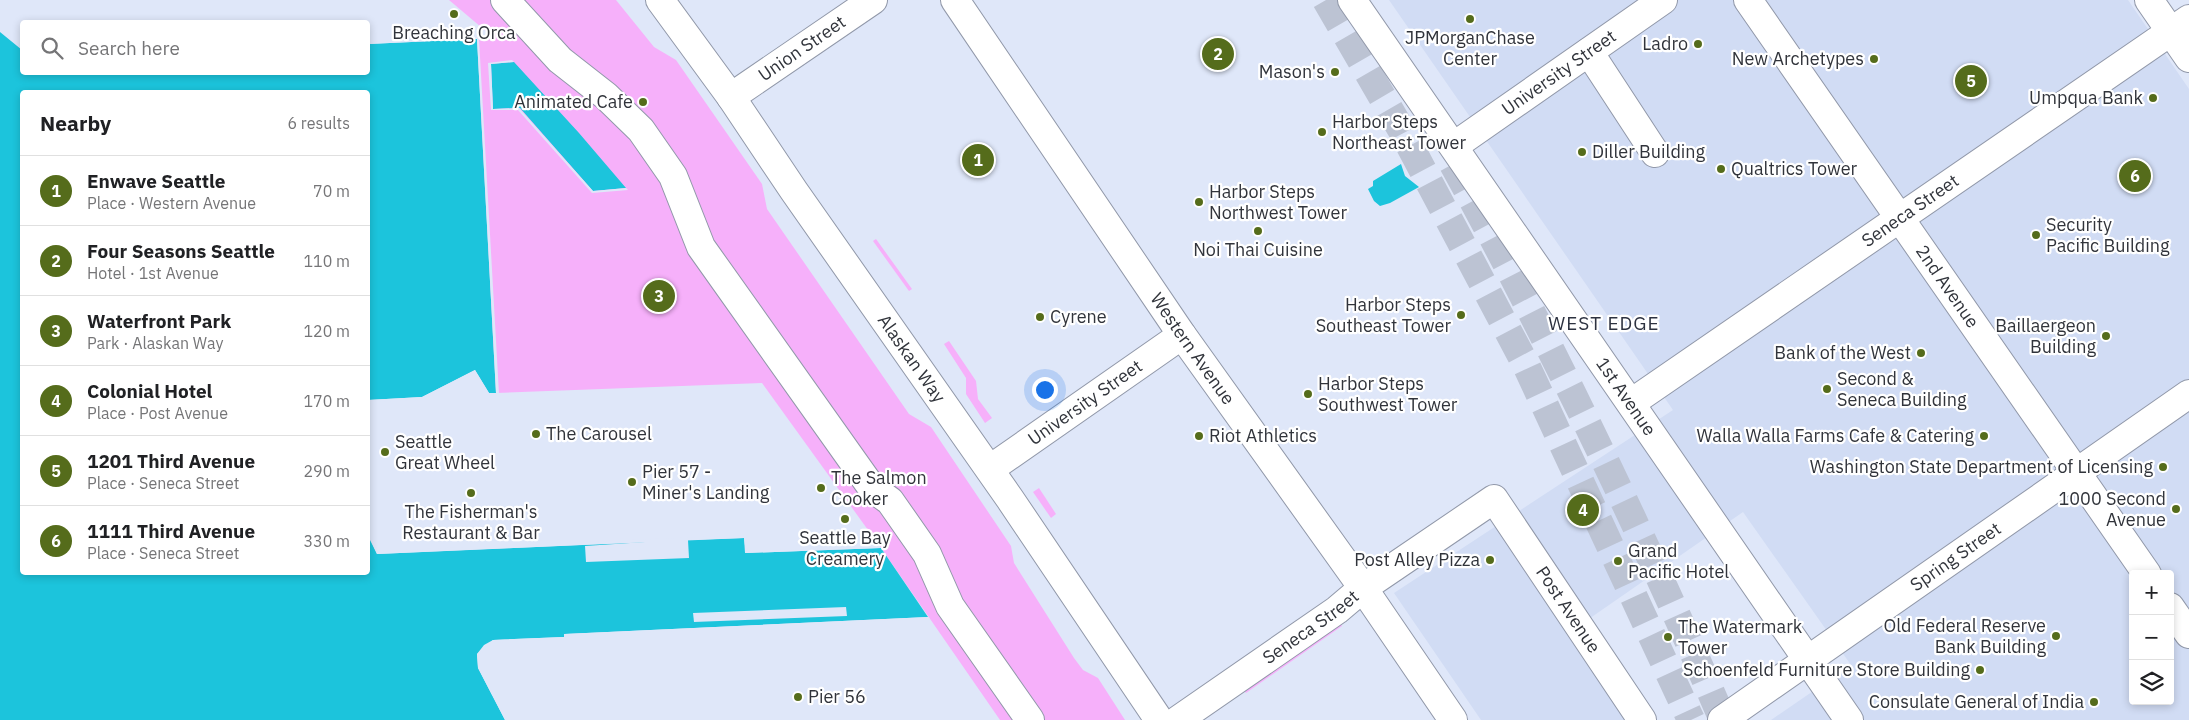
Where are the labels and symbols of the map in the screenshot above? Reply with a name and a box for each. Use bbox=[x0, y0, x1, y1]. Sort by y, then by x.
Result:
marker: Breaching Orca bbox=[448, 8, 460, 20]
street label: Union Street bbox=[754, 10, 850, 86]
marker: JPMorganChase Center bbox=[1464, 13, 1476, 25]
place label: Breaching Orca bbox=[392, 21, 516, 44]
street label: University Street bbox=[1497, 24, 1620, 120]
place label: JPMorganChase Center bbox=[1405, 26, 1535, 70]
place label: Ladro bbox=[1642, 32, 1688, 55]
pin: 2 bbox=[1202, 35, 1234, 73]
marker: Ladro bbox=[1692, 38, 1704, 50]
place label: New Archetypes bbox=[1732, 47, 1864, 70]
marker: New Archetypes bbox=[1868, 53, 1880, 65]
place label: Mason's bbox=[1259, 60, 1325, 83]
pin: 5 bbox=[1955, 62, 1987, 100]
marker: Mason's bbox=[1329, 66, 1341, 78]
place label: Umpqua Bank bbox=[2029, 86, 2144, 109]
place label: Animated Cafe bbox=[514, 90, 633, 113]
marker: Umpqua Bank bbox=[2147, 92, 2159, 104]
marker: Animated Cafe bbox=[637, 96, 649, 108]
place label: Harbor Steps Northeast Tower bbox=[1332, 110, 1466, 154]
marker: Harbor Steps Northeast Tower bbox=[1316, 126, 1328, 138]
place label: Diller Building bbox=[1592, 140, 1706, 163]
pin: 1 bbox=[962, 141, 994, 179]
marker: Diller Building bbox=[1576, 146, 1588, 158]
place label: Qualtrics Tower bbox=[1731, 157, 1858, 180]
pin: 6 bbox=[2119, 157, 2151, 195]
marker: Qualtrics Tower bbox=[1715, 163, 1727, 175]
street label: Seneca Street bbox=[1857, 169, 1963, 252]
place label: Harbor Steps Northwest Tower bbox=[1209, 180, 1347, 224]
marker: Harbor Steps Northwest Tower bbox=[1193, 196, 1205, 208]
place label: Security Pacific Building bbox=[2046, 213, 2170, 257]
marker: Noi Thai Cuisine bbox=[1252, 225, 1264, 237]
marker: Security Pacific Building bbox=[2030, 229, 2042, 241]
place label: Noi Thai Cuisine bbox=[1193, 238, 1323, 261]
street label: 2nd Avenue bbox=[1911, 240, 1984, 332]
pin: 3 bbox=[643, 277, 675, 315]
street label: Western Avenue bbox=[1146, 288, 1240, 409]
place label: Harbor Steps Southeast Tower bbox=[1316, 293, 1451, 337]
place label: Cyrene bbox=[1050, 305, 1107, 328]
marker: Harbor Steps Southeast Tower bbox=[1455, 309, 1467, 321]
street label: Alaskan Way bbox=[873, 310, 951, 407]
marker: Cyrene bbox=[1034, 311, 1046, 323]
district label: WEST EDGE bbox=[1548, 311, 1660, 335]
place label: Baillaergeon Building bbox=[1995, 314, 2096, 358]
marker: Baillaergeon Building bbox=[2100, 330, 2112, 342]
place label: Bank of the West bbox=[1774, 341, 1911, 364]
marker: Bank of the West bbox=[1915, 347, 1927, 359]
street label: 1st Avenue bbox=[1591, 353, 1661, 440]
street label: University Street bbox=[1023, 354, 1147, 450]
place label: Second & Seneca Building bbox=[1837, 367, 1967, 411]
place label: Harbor Steps Southwest Tower bbox=[1318, 372, 1458, 416]
your location bbox=[1032, 377, 1058, 403]
marker: Second & Seneca Building bbox=[1821, 383, 1833, 395]
marker: Harbor Steps Southwest Tower bbox=[1302, 388, 1314, 400]
place label: The Carousel bbox=[546, 422, 652, 445]
place label: Riot Athletics bbox=[1209, 424, 1317, 447]
place label: Walla Walla Farms Cafe & Catering bbox=[1696, 424, 1974, 447]
marker: The Carousel bbox=[530, 428, 542, 440]
place label: Seattle Great Wheel bbox=[395, 430, 495, 474]
marker: Riot Athletics bbox=[1193, 430, 1205, 442]
marker: Walla Walla Farms Cafe & Catering bbox=[1978, 430, 1990, 442]
marker: Seattle Great Wheel bbox=[379, 446, 391, 458]
place label: Washington State Department of Licensing bbox=[1810, 455, 2153, 478]
place label: Pier 57 - Miner's Landing bbox=[642, 460, 770, 504]
marker: Washington State Department of Licensing bbox=[2157, 461, 2169, 473]
place label: The Salmon Cooker bbox=[831, 466, 927, 510]
marker: Pier 57 - Miner's Landing bbox=[626, 476, 638, 488]
marker: The Salmon Cooker bbox=[815, 482, 827, 494]
marker: The Fisherman's Restaurant & Bar bbox=[465, 487, 477, 499]
place label: 1000 Second Avenue bbox=[2059, 487, 2166, 531]
pin: 4 bbox=[1567, 491, 1599, 529]
place label: The Fisherman's Restaurant & Bar bbox=[402, 500, 540, 544]
marker: 1000 Second Avenue bbox=[2170, 503, 2182, 515]
marker: Seattle Bay Creamery bbox=[839, 513, 851, 525]
street label: Spring Street bbox=[1906, 517, 2005, 596]
place label: Seattle Bay Creamery bbox=[799, 526, 891, 570]
place label: Grand Pacific Hotel bbox=[1628, 539, 1729, 583]
place label: Post Alley Pizza bbox=[1354, 548, 1480, 571]
marker: Post Alley Pizza bbox=[1484, 554, 1496, 566]
marker: Grand Pacific Hotel bbox=[1612, 555, 1624, 567]
street label: Post Avenue bbox=[1531, 561, 1606, 657]
street label: Seneca Street bbox=[1258, 585, 1363, 669]
place label: Old Federal Reserve Bank Building bbox=[1883, 614, 2046, 658]
place label: The Watermark Tower bbox=[1678, 615, 1803, 659]
marker: Old Federal Reserve Bank Building bbox=[2050, 630, 2062, 642]
marker: The Watermark Tower bbox=[1662, 631, 1674, 643]
place label: Schoenfeld Furniture Store Building bbox=[1683, 658, 1970, 681]
marker: Schoenfeld Furniture Store Building bbox=[1974, 664, 1986, 676]
place label: Pier 56 bbox=[808, 685, 866, 708]
place label: Consulate General of India bbox=[1869, 690, 2084, 713]
marker: Pier 56 bbox=[792, 691, 804, 703]
marker: Consulate General of India bbox=[2088, 696, 2100, 708]

